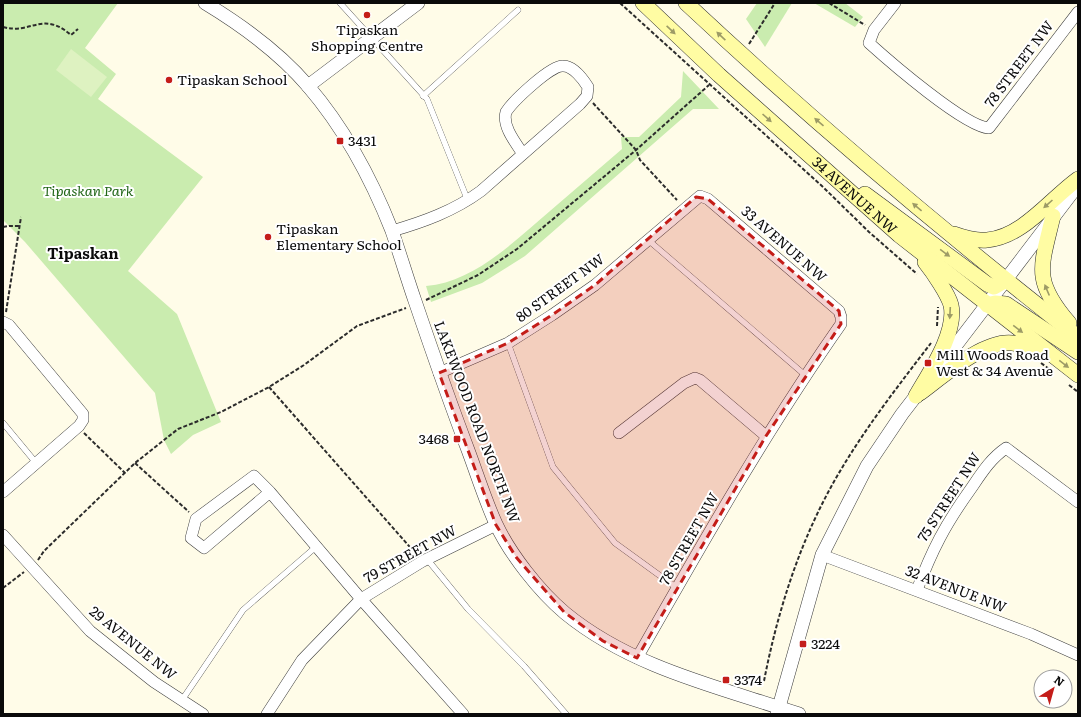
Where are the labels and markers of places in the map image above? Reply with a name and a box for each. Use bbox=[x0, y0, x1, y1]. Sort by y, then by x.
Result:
marker: Tipaskan Shopping Centre bbox=[362, 10, 372, 20]
place label: Tipaskan Shopping Centre bbox=[311, 19, 423, 55]
place label: Tipaskan School bbox=[177, 69, 288, 89]
marker: Tipaskan School bbox=[164, 75, 174, 85]
place label: 3431 bbox=[348, 130, 377, 150]
marker: 3431 bbox=[335, 136, 345, 146]
place label: Tipaskan Elementary School bbox=[276, 218, 402, 254]
marker: Tipaskan Elementary School bbox=[263, 232, 273, 242]
place label: Mill Woods Road West & 34 Avenue bbox=[936, 344, 1053, 380]
marker: Mill Woods Road West & 34 Avenue bbox=[923, 358, 933, 368]
place label: 3468 bbox=[419, 428, 449, 448]
marker: 3468 bbox=[452, 434, 462, 444]
place label: 3224 bbox=[811, 633, 840, 653]
marker: 3224 bbox=[798, 639, 808, 649]
place label: 3374 bbox=[734, 669, 762, 689]
marker: 3374 bbox=[721, 675, 731, 685]

